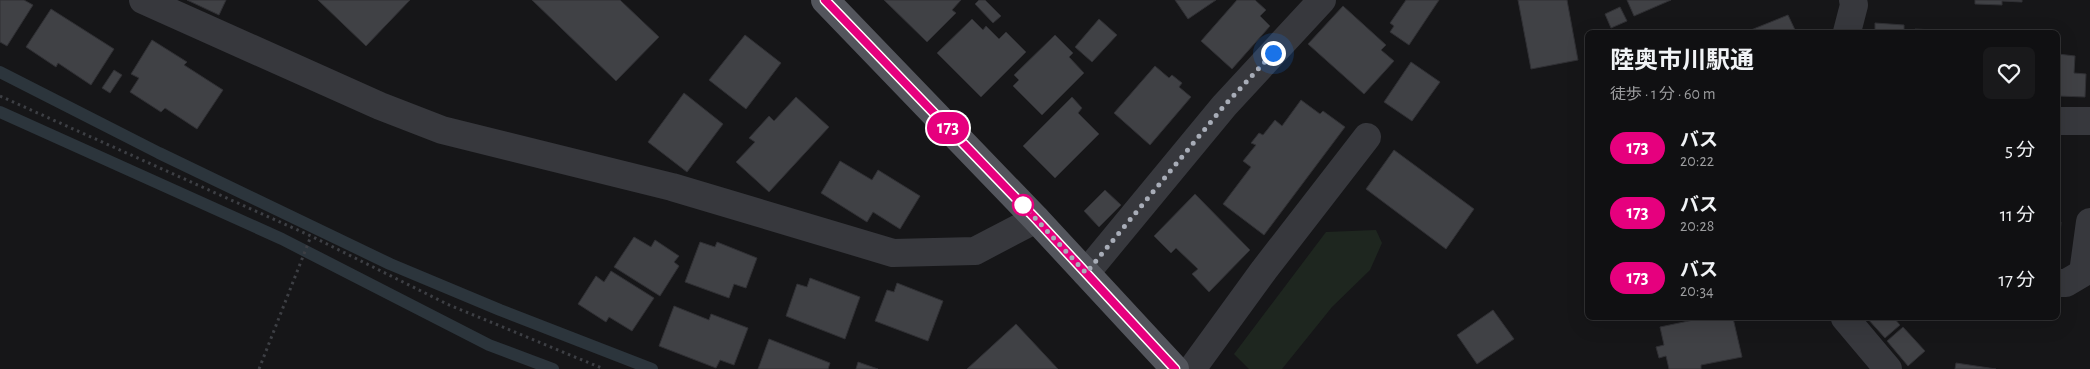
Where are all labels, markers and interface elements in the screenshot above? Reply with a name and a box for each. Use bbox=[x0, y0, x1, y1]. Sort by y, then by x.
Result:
your location bbox=[1261, 41, 1286, 66]
button: heart bbox=[1983, 47, 2035, 99]
text: 陸奥市川駅通 bbox=[1610, 49, 1754, 73]
text: 徒歩 · 1 分 · 60 m bbox=[1610, 86, 1715, 102]
line badge: 173 bbox=[919, 112, 977, 144]
text: 173 bbox=[937, 119, 959, 137]
text: バス bbox=[1680, 131, 1718, 150]
text: 173 bbox=[1626, 139, 1649, 157]
text: 5 分 bbox=[2005, 141, 2035, 160]
text: 20:22 bbox=[1680, 153, 1714, 169]
unlabelled marker bbox=[1012, 194, 1034, 216]
text: バス bbox=[1680, 196, 1718, 215]
text: 173 bbox=[1626, 204, 1649, 222]
text: 11 分 bbox=[2000, 206, 2035, 225]
text: 20:28 bbox=[1680, 218, 1714, 234]
text: バス bbox=[1680, 261, 1718, 280]
text: 173 bbox=[1626, 269, 1649, 287]
text: 17 分 bbox=[1998, 271, 2035, 290]
text: 20:34 bbox=[1680, 283, 1714, 299]

